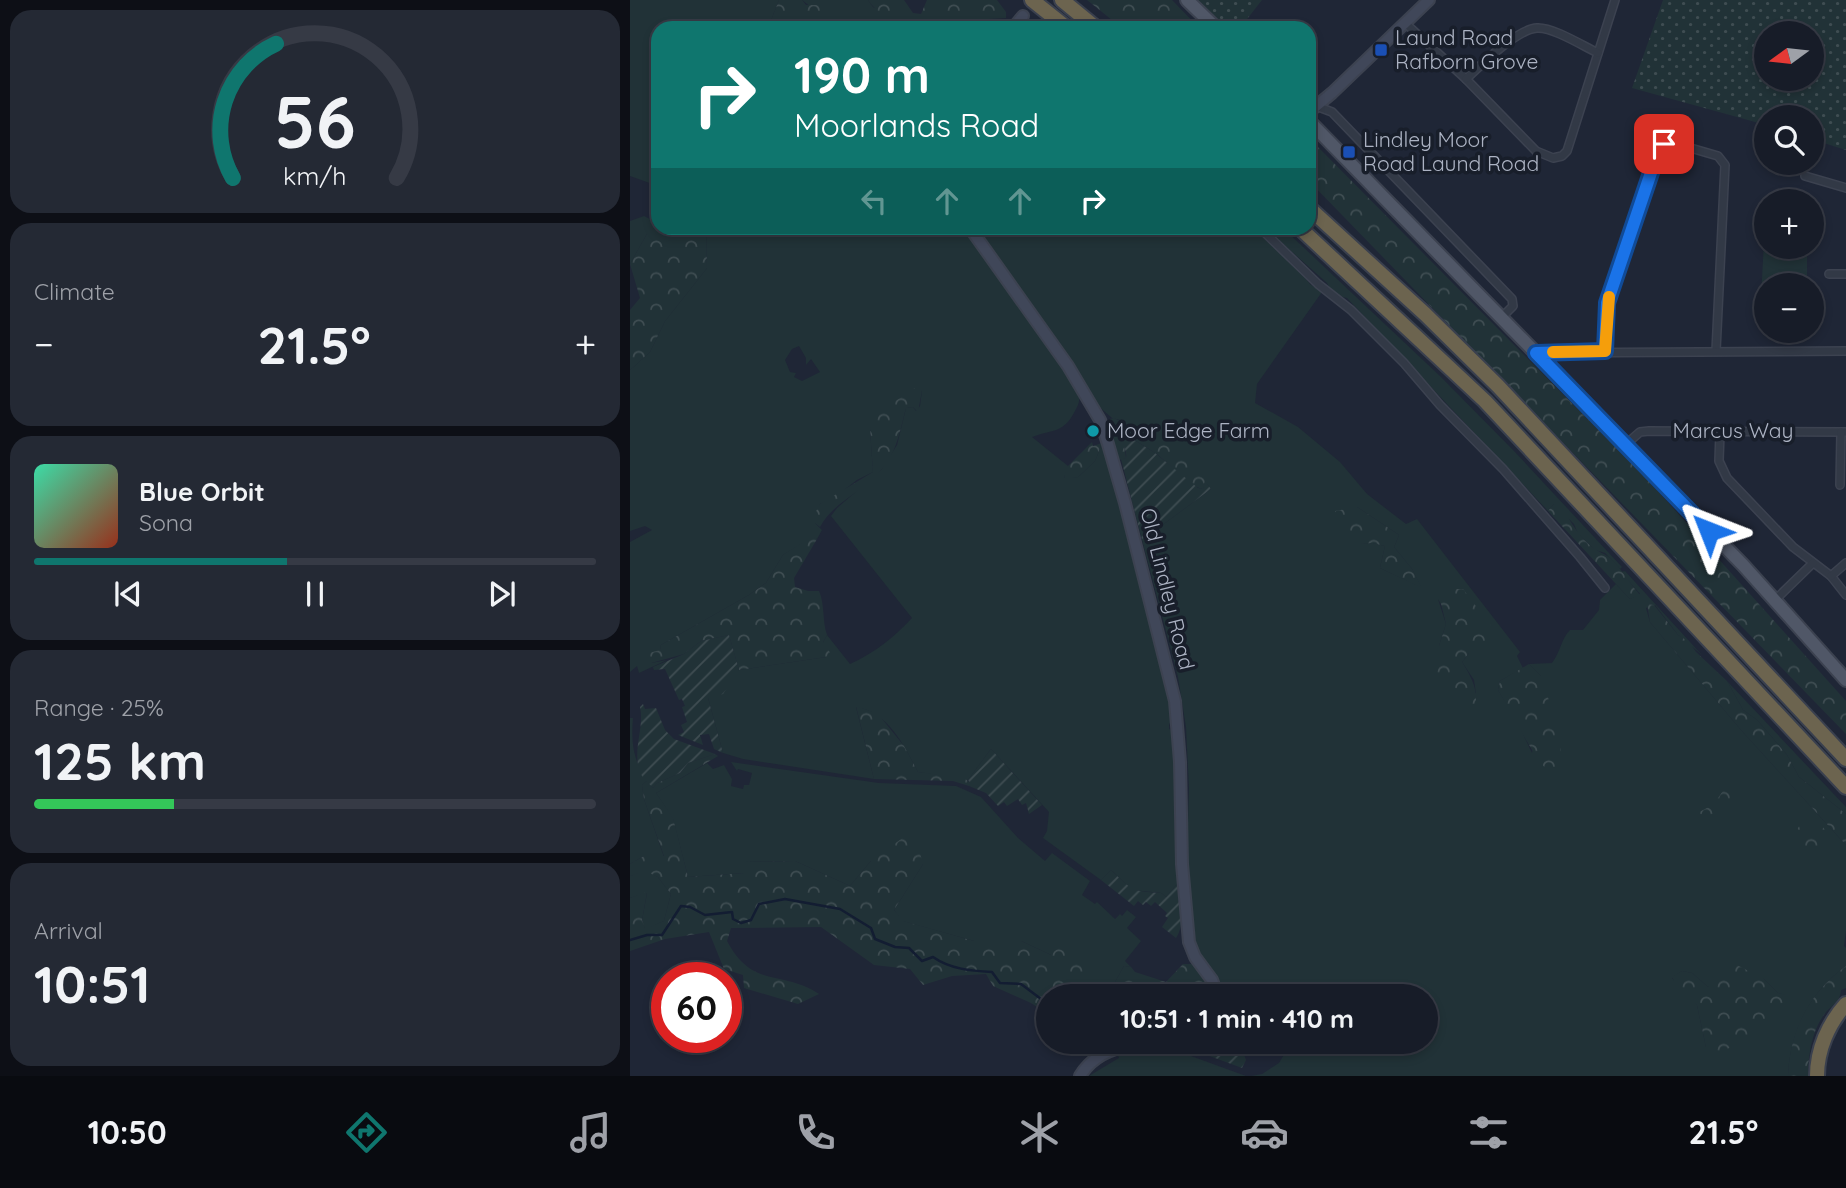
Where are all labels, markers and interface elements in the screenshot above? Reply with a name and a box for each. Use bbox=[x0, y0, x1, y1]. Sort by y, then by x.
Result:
north arrow bbox=[1754, 21, 1824, 91]
map controls bbox=[1754, 21, 1824, 343]
place label: Laund Road Rafborn Grove bbox=[1395, 24, 1538, 74]
marker: Laund Road Rafborn Grove bbox=[1373, 42, 1389, 58]
text: 190 m bbox=[794, 44, 930, 105]
icon: right bbox=[679, 49, 770, 140]
text: 56 bbox=[274, 75, 356, 166]
text: Moorlands Road bbox=[794, 105, 1039, 145]
button: search bbox=[1754, 105, 1824, 175]
pin bbox=[1634, 114, 1694, 174]
icon: arrive bbox=[1645, 125, 1683, 163]
place label: Lindley Moor Road Laund Road bbox=[1363, 126, 1539, 176]
marker: Lindley Moor Road Laund Road bbox=[1341, 144, 1357, 160]
text: km/h bbox=[283, 159, 347, 190]
icon: left bbox=[855, 182, 893, 220]
icon: ahead bbox=[928, 182, 966, 220]
icon: ahead bbox=[1001, 182, 1039, 220]
icon: right bbox=[1074, 182, 1112, 220]
button: + bbox=[1754, 189, 1824, 259]
button: − bbox=[1754, 273, 1824, 343]
text: Climate bbox=[34, 277, 115, 306]
text: 21.5° bbox=[258, 312, 371, 377]
text: − bbox=[34, 320, 54, 368]
text: + bbox=[575, 320, 596, 368]
place label: Moor Edge Farm bbox=[1107, 417, 1270, 443]
street label: Marcus Way bbox=[1673, 417, 1793, 443]
marker: Moor Edge Farm bbox=[1085, 423, 1101, 439]
text: Blue Orbit bbox=[139, 475, 265, 508]
position arrow bbox=[1672, 494, 1746, 568]
street label: Old Lindley Road bbox=[1135, 505, 1201, 672]
text: Sona bbox=[139, 508, 193, 537]
icon: previous bbox=[109, 575, 147, 613]
icon: pause bbox=[296, 575, 334, 613]
icon: next bbox=[483, 575, 521, 613]
text: Range · 25% bbox=[34, 693, 164, 722]
text: 125 km bbox=[34, 728, 206, 793]
text: Arrival bbox=[34, 916, 103, 945]
text: 10:51 bbox=[34, 951, 151, 1016]
speed limit sign: 60 bbox=[651, 962, 742, 1053]
text: 10:51 · 1 min · 410 m bbox=[1120, 1002, 1354, 1035]
icon: directions bbox=[342, 1108, 391, 1157]
icon: music bbox=[566, 1108, 615, 1157]
icon: phone bbox=[791, 1108, 840, 1157]
icon: climate bbox=[1015, 1108, 1064, 1157]
icon: car bbox=[1240, 1108, 1289, 1157]
icon: filters bbox=[1464, 1108, 1513, 1157]
text: 10:50 bbox=[88, 1112, 167, 1152]
text: 21.5° bbox=[1689, 1112, 1758, 1152]

